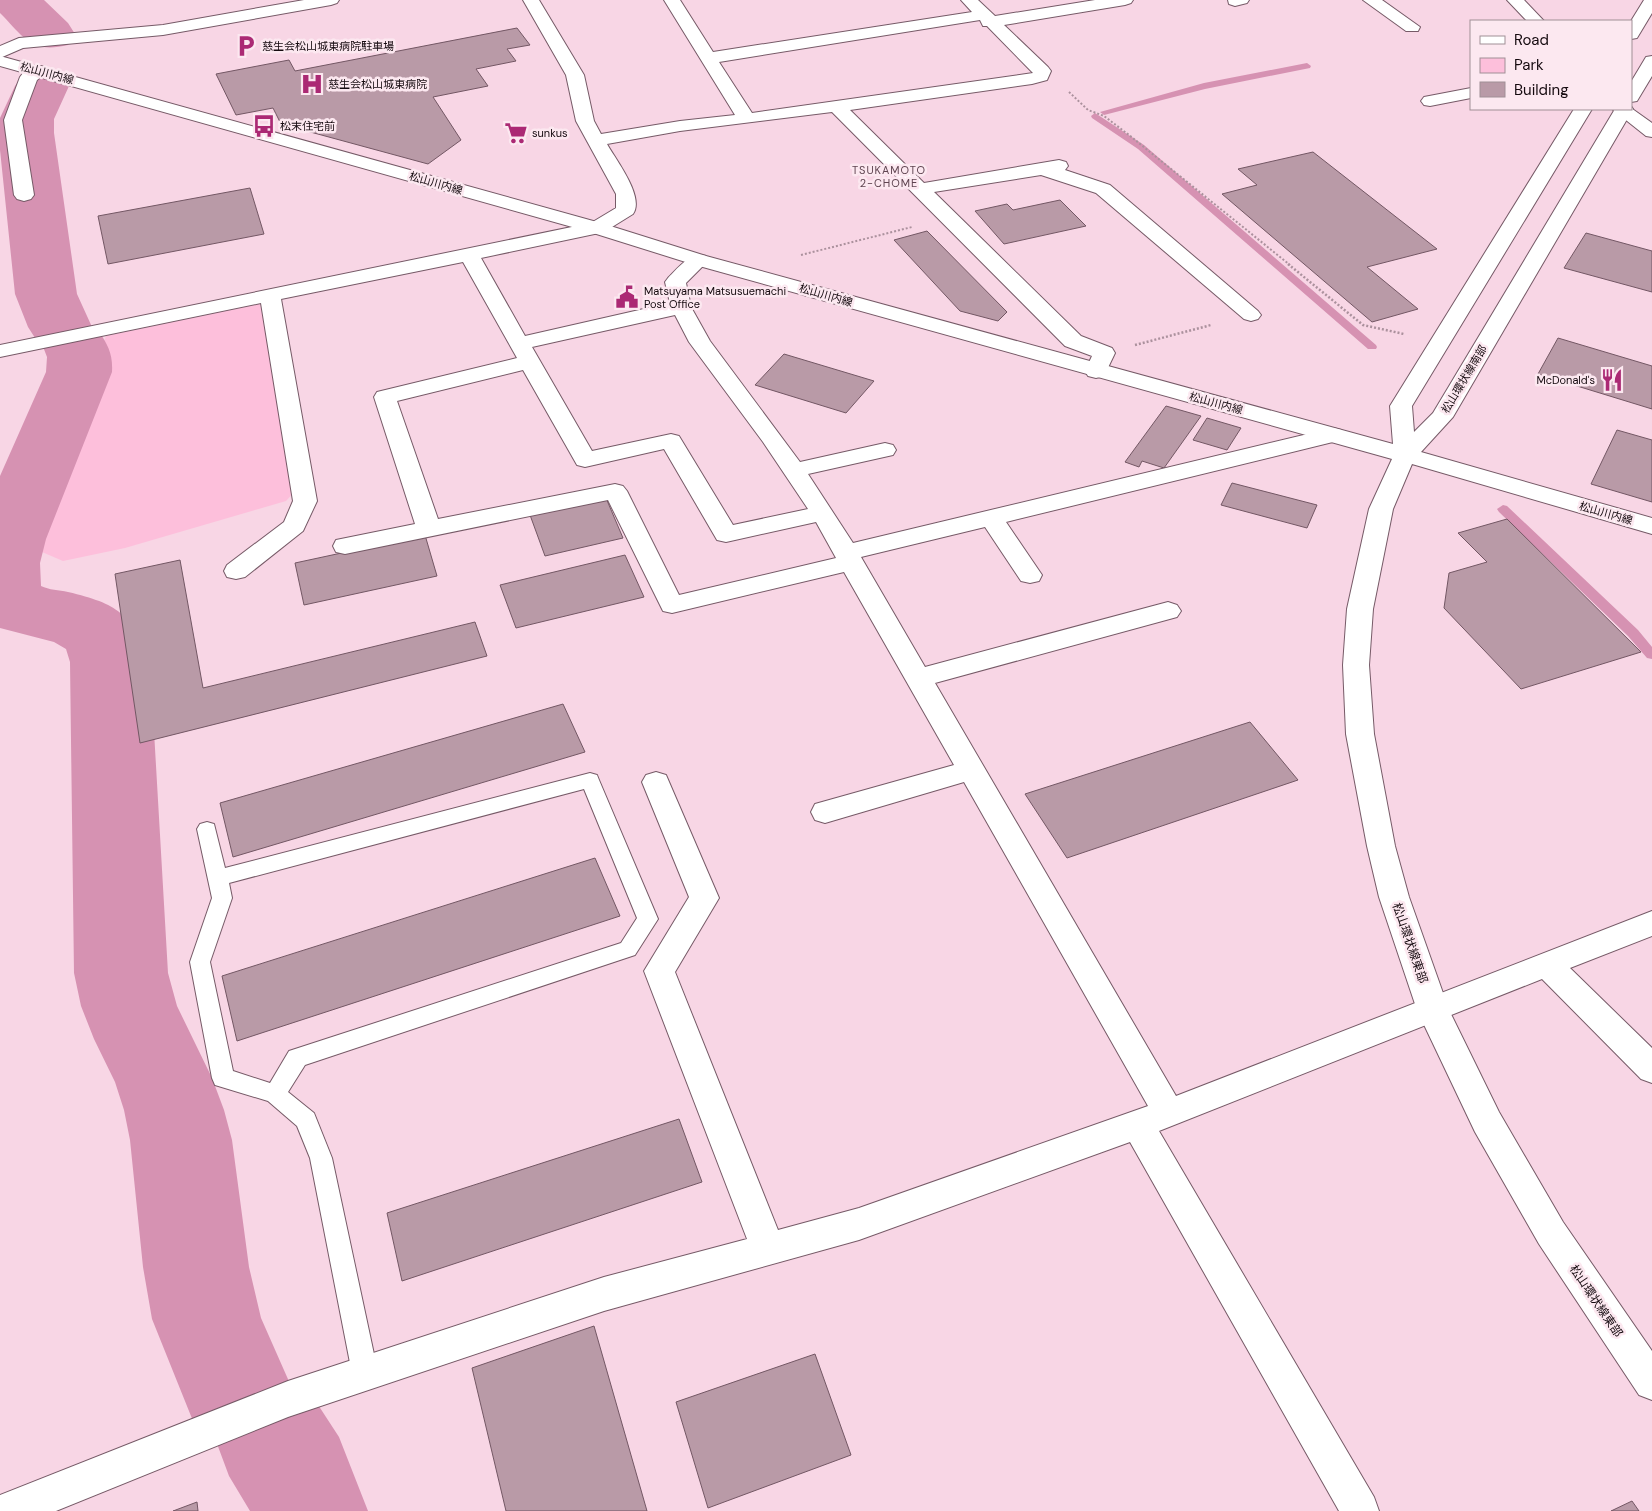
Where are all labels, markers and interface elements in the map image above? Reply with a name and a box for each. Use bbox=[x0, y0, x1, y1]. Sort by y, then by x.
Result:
legend bbox=[1470, 20, 1632, 110]
text: Road bbox=[1514, 30, 1549, 50]
parking icon: 慈生会松山城東病院駐車場 bbox=[233, 33, 259, 59]
place label: 慈生会松山城東病院駐車場 bbox=[262, 39, 394, 53]
text: Park bbox=[1514, 55, 1544, 75]
street label: 松山川内線 bbox=[19, 59, 75, 87]
hospital icon: 慈生会松山城東病院 bbox=[299, 71, 325, 97]
place label: 慈生会松山城東病院 bbox=[328, 77, 427, 91]
text: Building bbox=[1514, 80, 1569, 100]
bus stop icon: 松末住宅前 bbox=[251, 113, 277, 139]
place label: 松末住宅前 bbox=[280, 119, 335, 133]
supermarket icon: sunkus bbox=[503, 120, 529, 146]
place label: sunkus bbox=[532, 126, 568, 140]
district label: TSUKAMOTO 2-CHOME bbox=[852, 163, 926, 190]
street label: 松山川内線 bbox=[408, 169, 464, 197]
street label: 松山川内線 bbox=[798, 281, 854, 309]
public building icon: Matsuyama Matsusuemachi Post Office bbox=[614, 284, 640, 310]
place label: Matsuyama Matsusuemachi Post Office bbox=[644, 284, 786, 311]
street label: 松山環状線南部 bbox=[1438, 342, 1490, 416]
restaurant icon: McDonald's bbox=[1599, 367, 1625, 393]
place label: McDonald's bbox=[1536, 373, 1595, 387]
street label: 松山川内線 bbox=[1188, 389, 1244, 417]
street label: 松山川内線 bbox=[1578, 499, 1634, 527]
street label: 松山環状線東部 bbox=[1389, 901, 1431, 985]
street label: 松山環状線東部 bbox=[1566, 1262, 1626, 1340]

